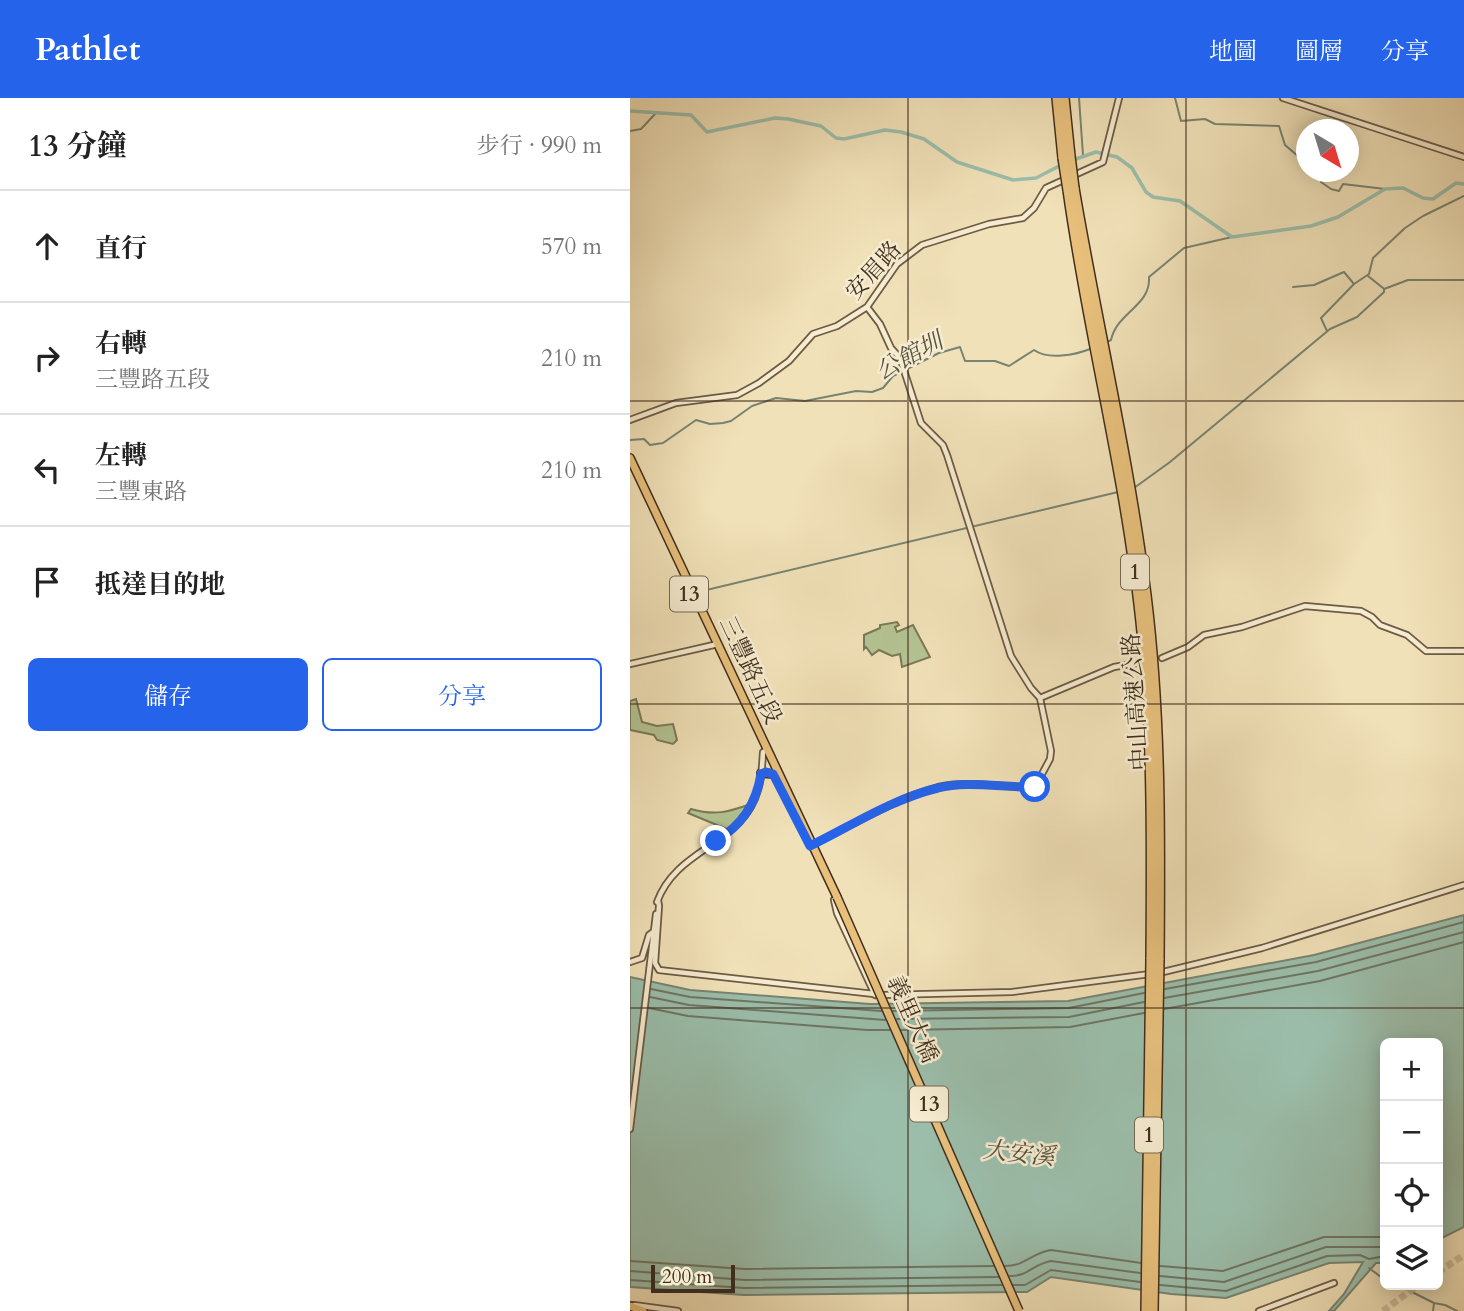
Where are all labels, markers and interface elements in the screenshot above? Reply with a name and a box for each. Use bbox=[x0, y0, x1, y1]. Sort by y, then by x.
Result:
text: Pathlet bbox=[35, 27, 140, 72]
text: 地圖 bbox=[1209, 35, 1257, 68]
text: 圖層 bbox=[1295, 35, 1343, 68]
text: 分享 bbox=[1381, 35, 1429, 68]
north arrow bbox=[1296, 119, 1359, 182]
text: 13 分鐘 bbox=[28, 126, 127, 167]
text: 步行 · 990 m bbox=[477, 130, 602, 161]
icon: ahead bbox=[28, 227, 66, 265]
text: 直行 bbox=[95, 231, 147, 266]
text: 570 m bbox=[541, 231, 602, 262]
street label: 安眉路 bbox=[839, 234, 908, 306]
water label: 公館圳 bbox=[870, 323, 952, 388]
text: 右轉 bbox=[95, 326, 147, 361]
icon: right bbox=[28, 339, 66, 377]
text: 210 m bbox=[541, 343, 602, 374]
text: 三豐路五段 bbox=[95, 364, 210, 395]
text: 左轉 bbox=[95, 438, 147, 473]
icon: left bbox=[28, 451, 66, 489]
text: 210 m bbox=[541, 455, 602, 486]
text: 三豐東路 bbox=[95, 476, 187, 507]
road number: 1 bbox=[1121, 554, 1149, 589]
icon: arrive bbox=[28, 563, 66, 601]
text: 抵達目的地 bbox=[95, 567, 225, 602]
road number: 13 bbox=[670, 576, 708, 612]
street label: 三豐路五段 bbox=[712, 612, 789, 729]
street label: 中山高速公路 bbox=[1115, 632, 1156, 772]
button: 儲存 bbox=[28, 658, 308, 731]
button: 分享 bbox=[322, 658, 602, 731]
route start bbox=[1019, 771, 1050, 802]
route end bbox=[700, 825, 731, 856]
street label: 義里大橋 bbox=[880, 971, 945, 1068]
map controls bbox=[1380, 1038, 1443, 1290]
button: + bbox=[1380, 1038, 1443, 1101]
road number: 13 bbox=[910, 1086, 948, 1122]
button: − bbox=[1380, 1101, 1443, 1164]
road number: 1 bbox=[1135, 1118, 1163, 1152]
water label: 大安溪 bbox=[981, 1133, 1059, 1174]
button: locate bbox=[1380, 1164, 1443, 1227]
button: layers bbox=[1380, 1227, 1443, 1290]
scale bar bbox=[651, 1262, 735, 1294]
text: 200 m bbox=[662, 1264, 712, 1290]

